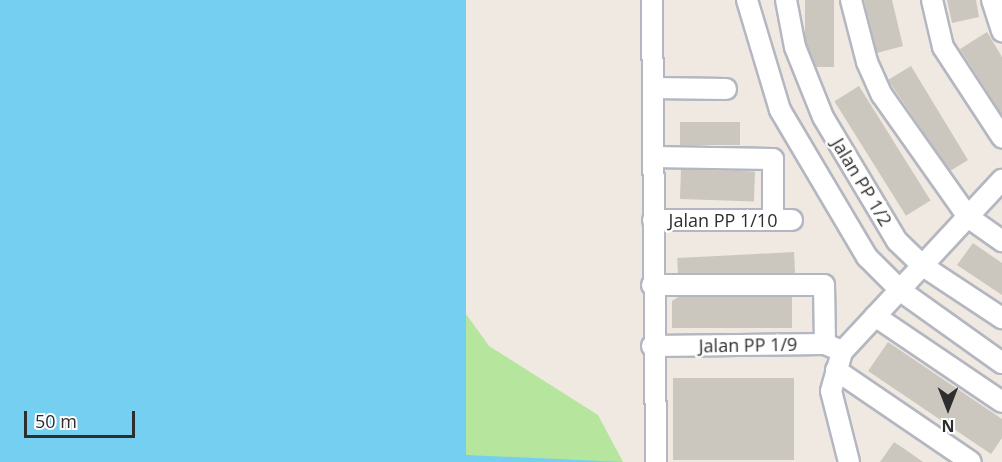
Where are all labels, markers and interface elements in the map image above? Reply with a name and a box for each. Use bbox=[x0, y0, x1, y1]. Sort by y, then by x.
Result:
street label: Jalan PP 1/2 bbox=[827, 134, 897, 230]
street label: Jalan PP 1/10 bbox=[669, 209, 777, 231]
street label: Jalan PP 1/9 bbox=[699, 333, 797, 357]
north arrow bbox=[918, 378, 978, 438]
scale bar bbox=[27, 399, 138, 437]
text: 50 m bbox=[35, 409, 77, 433]
text: N bbox=[942, 415, 955, 437]

